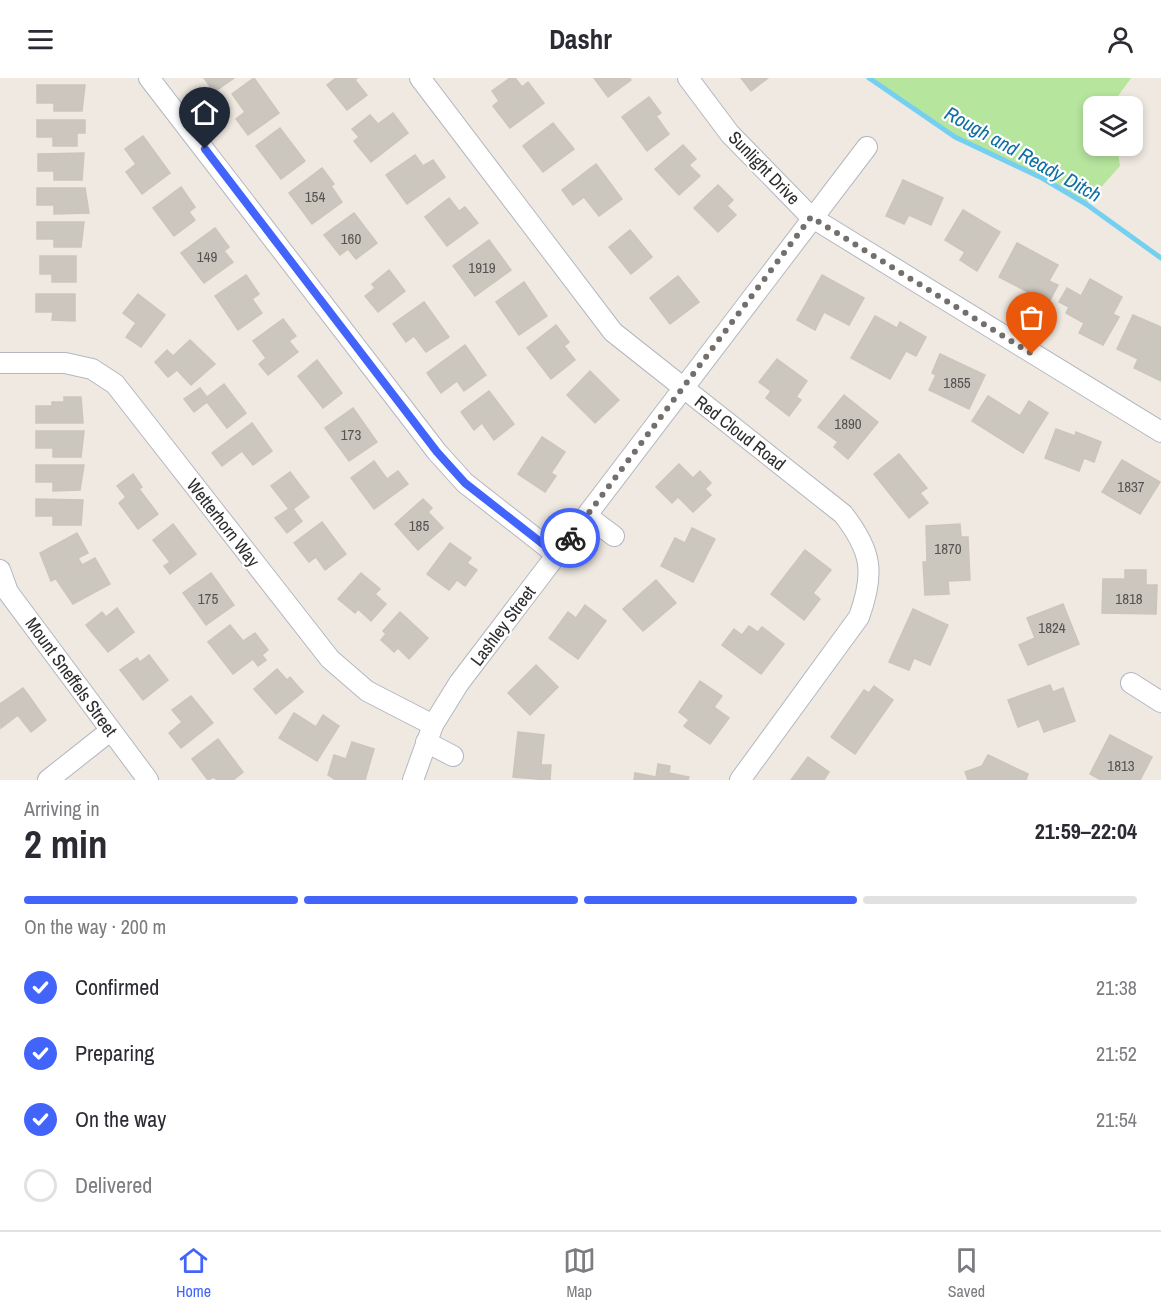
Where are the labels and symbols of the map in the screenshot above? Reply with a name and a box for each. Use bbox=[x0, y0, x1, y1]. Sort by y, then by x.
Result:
pin bbox=[179, 87, 230, 149]
water label: Rough and Ready Ditch bbox=[940, 99, 1106, 208]
street label: Sunlight Drive bbox=[723, 125, 806, 210]
house number: 154 bbox=[305, 186, 325, 207]
house number: 160 bbox=[341, 228, 361, 249]
house number: 149 bbox=[197, 246, 217, 267]
house number: 1919 bbox=[468, 257, 496, 278]
pin bbox=[1006, 292, 1057, 354]
house number: 1855 bbox=[943, 372, 971, 393]
street label: Red Cloud Road bbox=[690, 389, 791, 476]
house number: 1890 bbox=[834, 413, 862, 434]
house number: 173 bbox=[341, 424, 361, 445]
street label: Wetterhorn Way bbox=[181, 473, 266, 573]
house number: 1837 bbox=[1117, 476, 1145, 497]
courier bbox=[540, 508, 600, 568]
house number: 185 bbox=[409, 515, 429, 536]
house number: 1870 bbox=[934, 538, 962, 559]
street label: Lashley Street bbox=[464, 580, 541, 671]
house number: 175 bbox=[198, 588, 218, 609]
house number: 1818 bbox=[1115, 588, 1143, 609]
street label: Mount Sneffels Street bbox=[20, 612, 123, 741]
house number: 1824 bbox=[1038, 617, 1066, 638]
house number: 1813 bbox=[1107, 755, 1135, 776]

